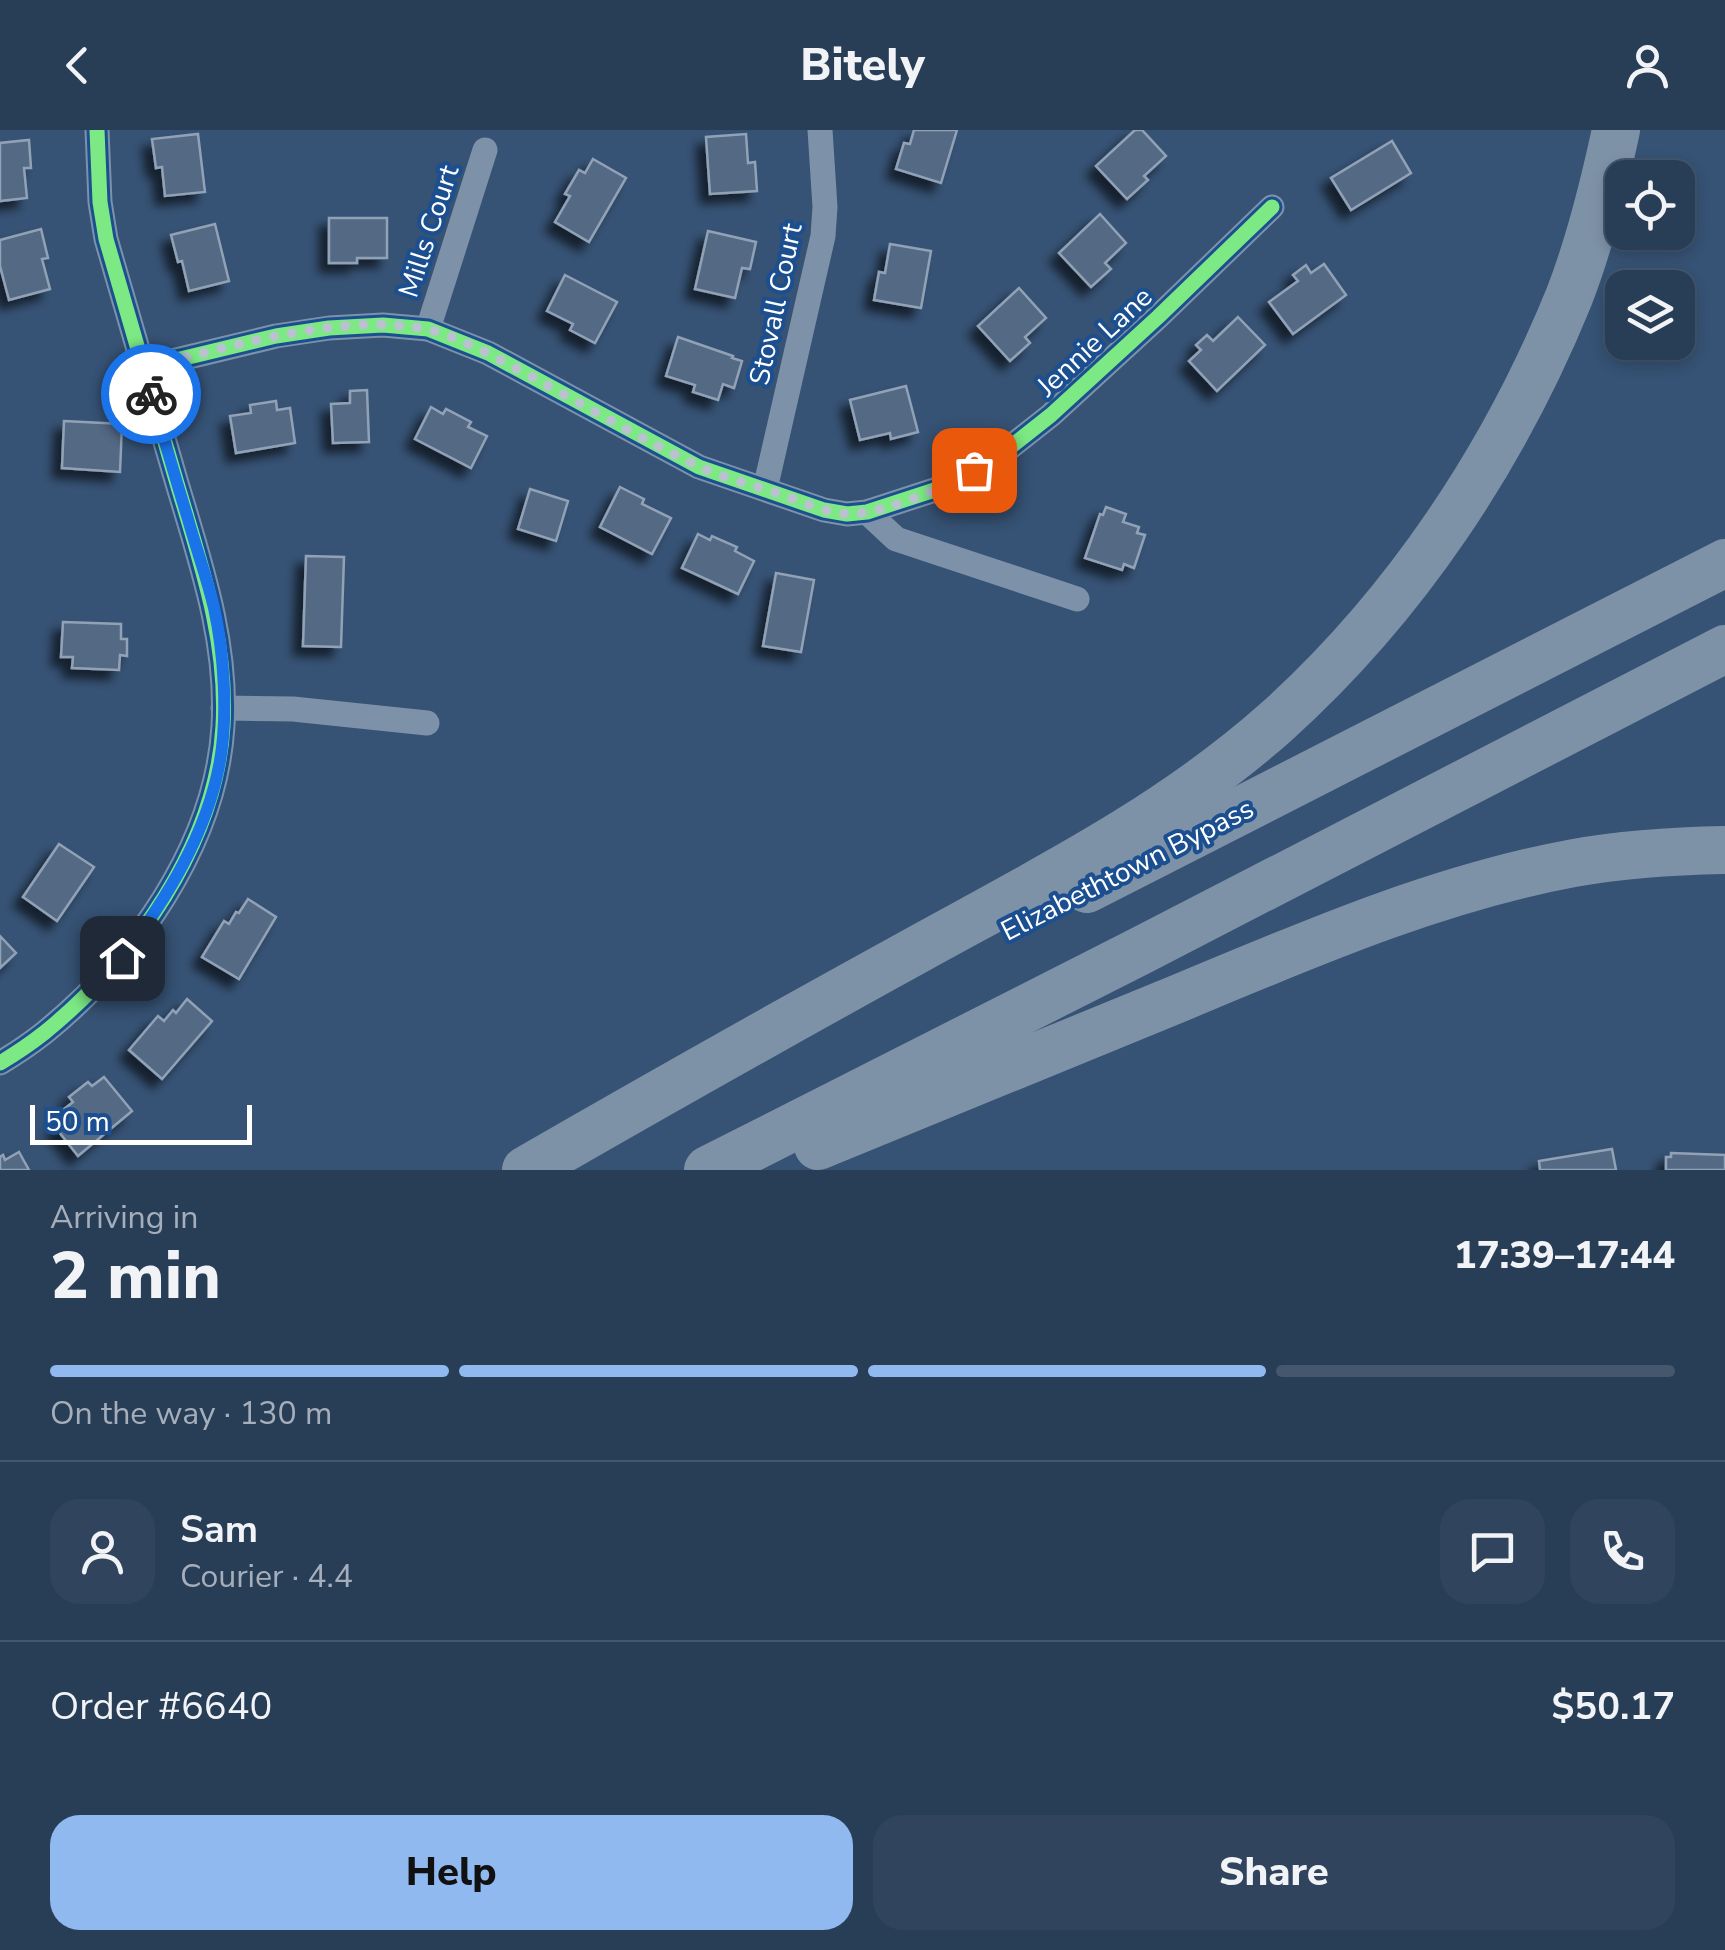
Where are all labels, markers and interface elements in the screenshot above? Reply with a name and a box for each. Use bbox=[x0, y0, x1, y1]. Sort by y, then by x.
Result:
text: Bitely bbox=[800, 35, 925, 96]
icon: back bbox=[50, 38, 105, 93]
icon: person bbox=[1620, 38, 1675, 93]
street label: Mills Court bbox=[390, 160, 468, 302]
map controls bbox=[1605, 160, 1695, 360]
button: locate bbox=[1605, 160, 1695, 250]
street label: Stovall Court bbox=[740, 220, 812, 389]
button: layers bbox=[1605, 270, 1695, 360]
street label: Jennie Lane bbox=[1028, 278, 1161, 406]
courier bbox=[101, 344, 201, 444]
icon: bike bbox=[124, 367, 179, 422]
pin bbox=[932, 428, 1017, 513]
icon: bag bbox=[947, 443, 1002, 498]
street label: Elizabethtown Bypass bbox=[995, 790, 1260, 950]
pin bbox=[80, 916, 165, 1001]
icon: home bbox=[95, 931, 150, 986]
scale bar bbox=[30, 1100, 252, 1144]
text: 50 m bbox=[45, 1103, 110, 1141]
text: Arriving in bbox=[50, 1196, 198, 1239]
text: 17:39–17:44 bbox=[1454, 1230, 1675, 1281]
text: 2 min bbox=[50, 1232, 221, 1321]
text: On the way · 130 m bbox=[50, 1392, 332, 1435]
button: person bbox=[50, 1499, 155, 1604]
button: chat bbox=[1440, 1499, 1545, 1604]
button: phone bbox=[1570, 1499, 1675, 1604]
text: Sam bbox=[180, 1504, 258, 1555]
text: Courier · 4.4 bbox=[180, 1555, 353, 1598]
text: Order #6640 bbox=[50, 1681, 272, 1732]
text: $50.17 bbox=[1552, 1681, 1675, 1732]
button: Help bbox=[50, 1815, 853, 1930]
button: Share bbox=[873, 1815, 1675, 1930]

